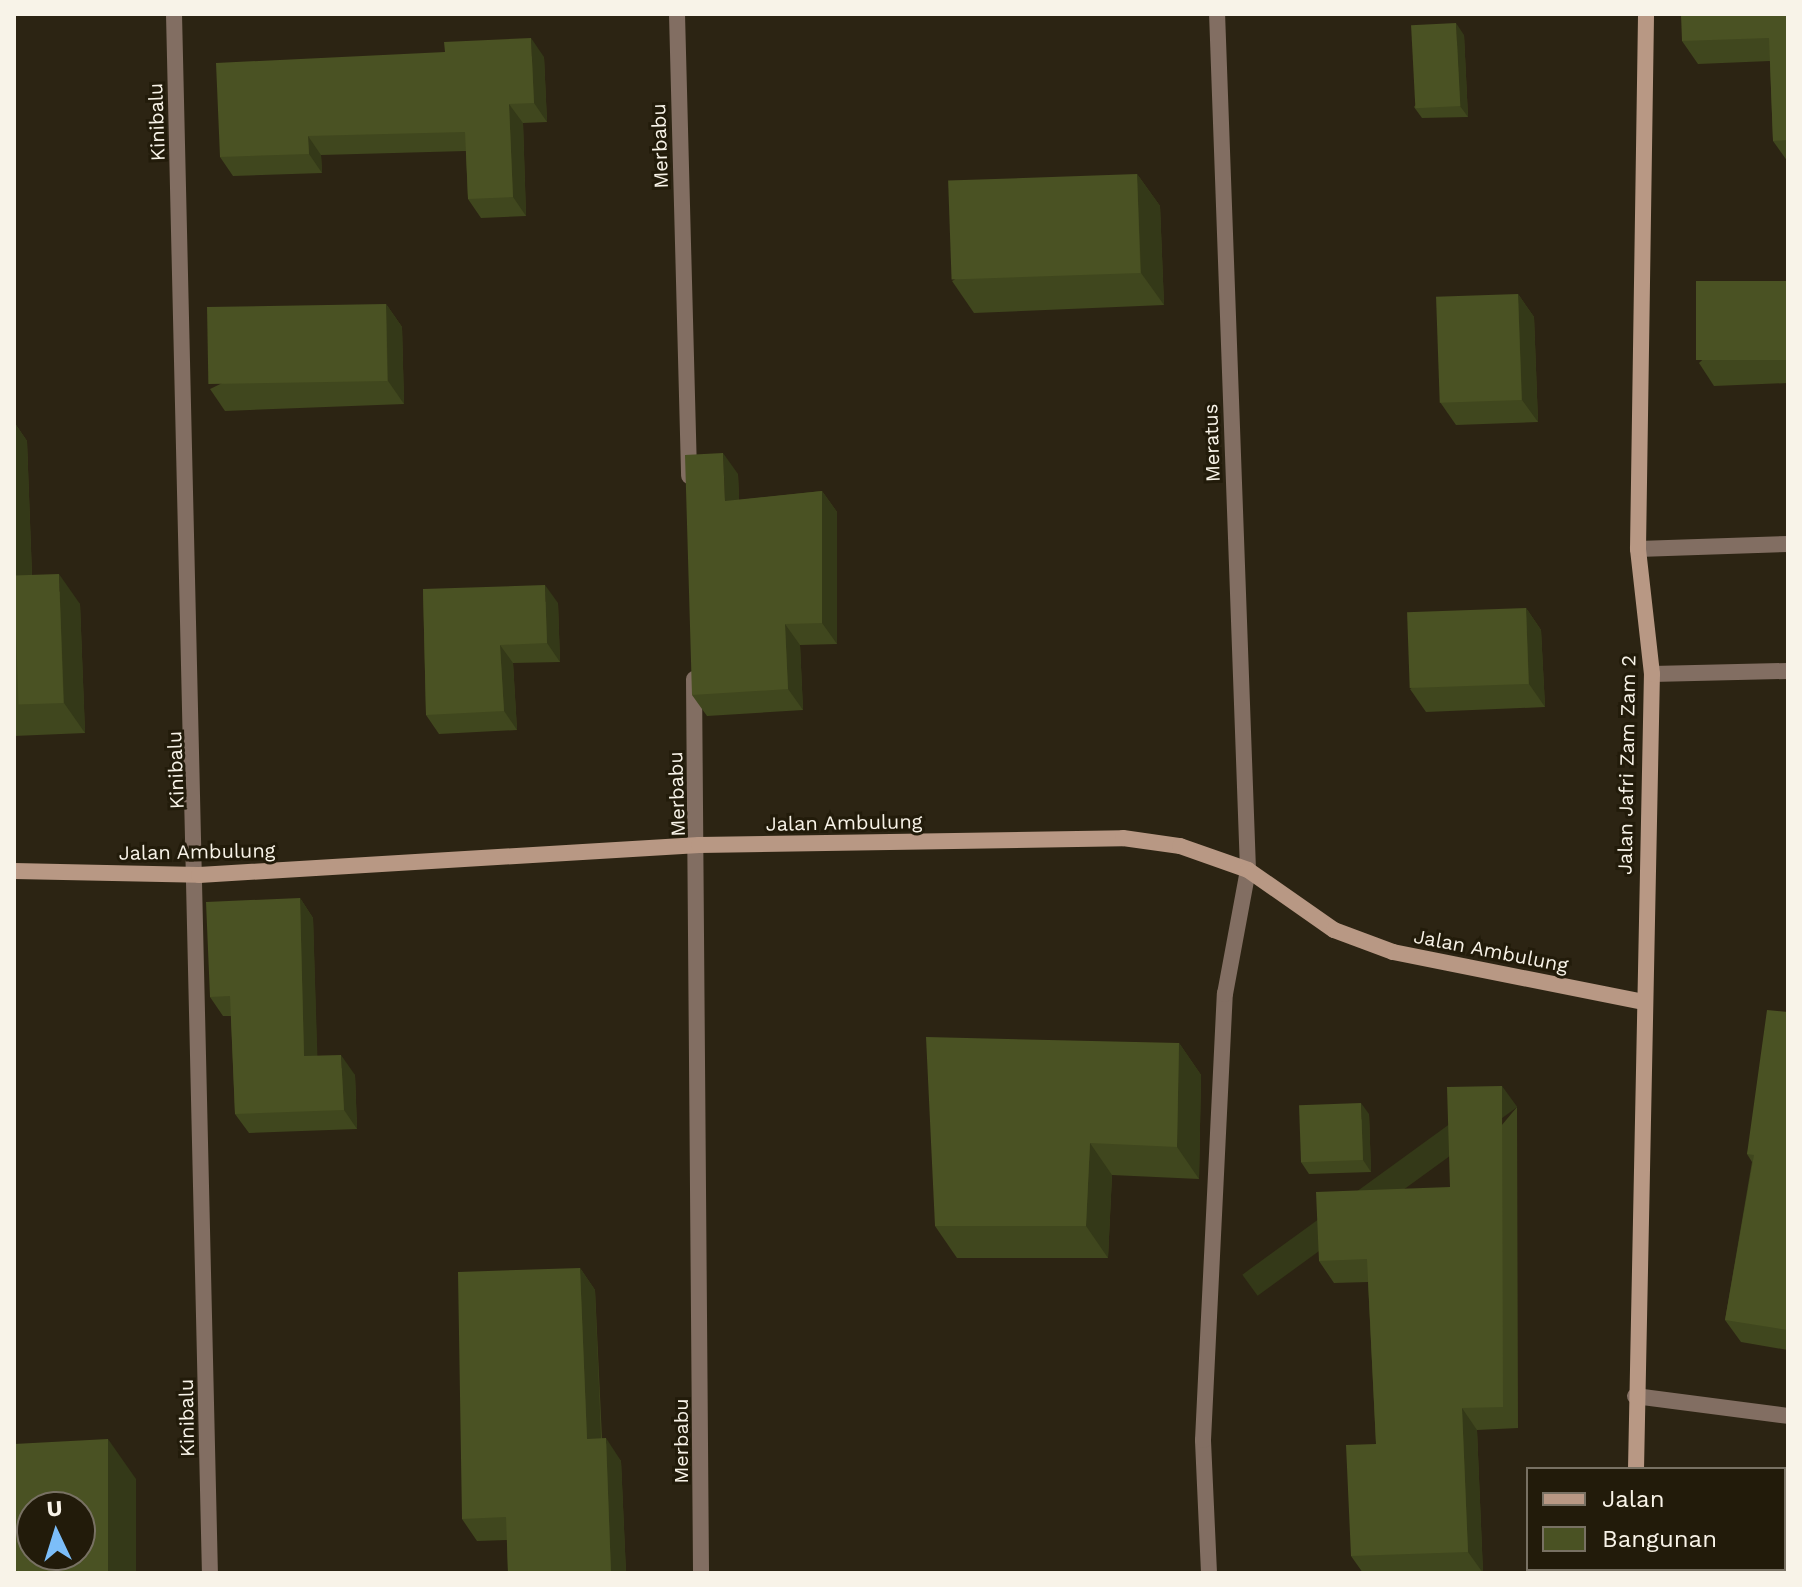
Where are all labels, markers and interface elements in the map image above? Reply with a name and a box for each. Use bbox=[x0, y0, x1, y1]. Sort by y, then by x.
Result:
street label: Kinibalu bbox=[144, 82, 170, 162]
street label: Merbabu bbox=[647, 103, 673, 189]
street label: Meratus bbox=[1199, 403, 1225, 483]
street label: Jalan Jafri Zam Zam 2 bbox=[1613, 655, 1641, 875]
street label: Kinibalu bbox=[163, 730, 189, 810]
street label: Merbabu bbox=[664, 751, 690, 837]
street label: Jalan Ambulung bbox=[765, 810, 923, 836]
street label: Jalan Ambulung bbox=[118, 839, 276, 865]
street label: Jalan Ambulung bbox=[1411, 924, 1571, 978]
street label: Kinibalu bbox=[174, 1379, 200, 1457]
street label: Merbabu bbox=[669, 1398, 693, 1484]
legend bbox=[1526, 1467, 1786, 1571]
text: Jalan bbox=[1602, 1485, 1665, 1513]
north arrow bbox=[16, 1491, 96, 1571]
text: U bbox=[46, 1496, 63, 1522]
text: Bangunan bbox=[1602, 1525, 1717, 1553]

